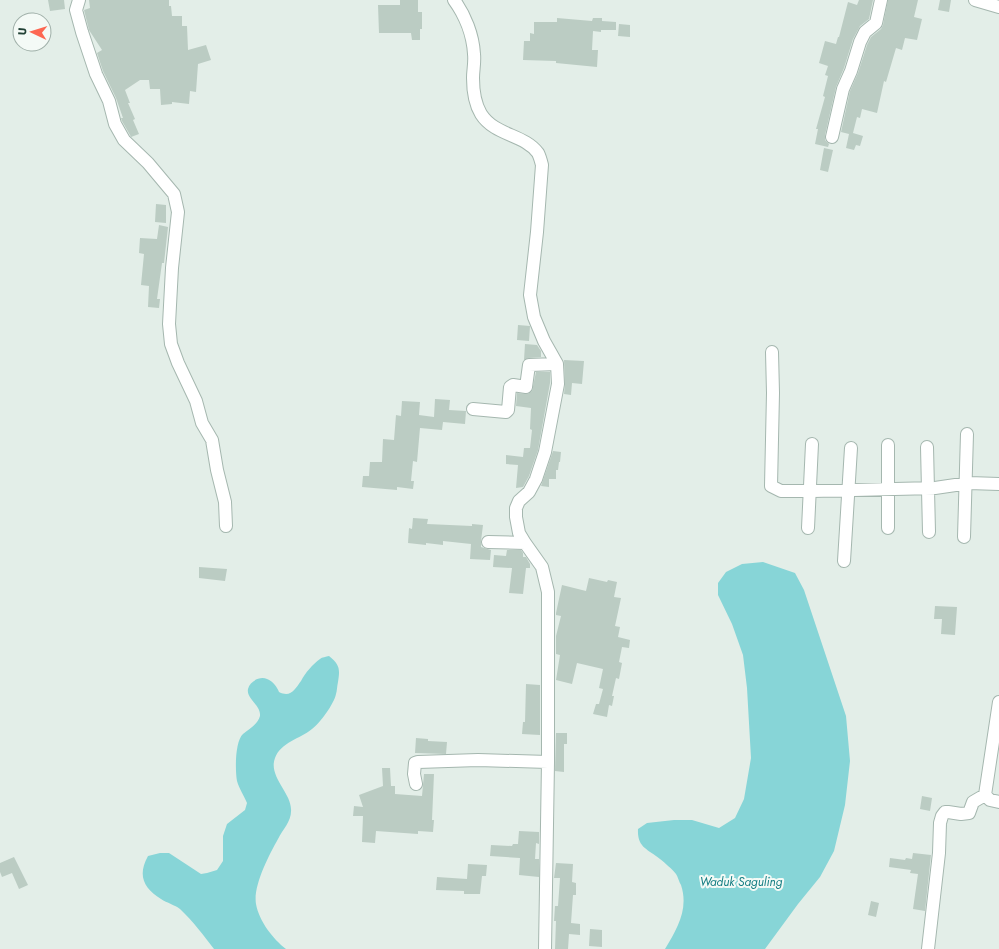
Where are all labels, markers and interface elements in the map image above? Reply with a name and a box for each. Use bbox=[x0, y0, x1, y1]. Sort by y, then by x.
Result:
north arrow bbox=[12, 12, 52, 52]
text: U bbox=[14, 27, 30, 36]
water label: Waduk Saguling bbox=[700, 873, 783, 891]

